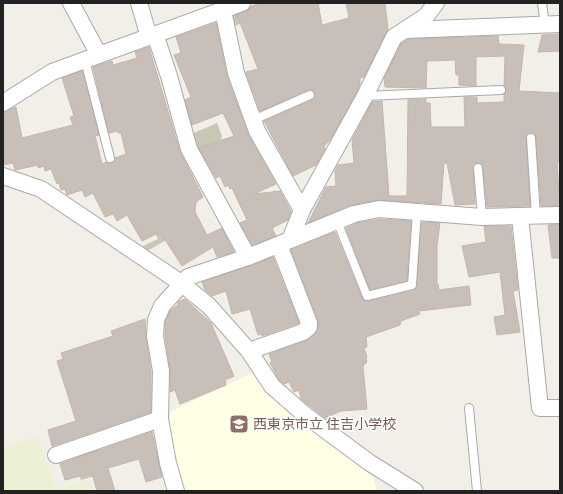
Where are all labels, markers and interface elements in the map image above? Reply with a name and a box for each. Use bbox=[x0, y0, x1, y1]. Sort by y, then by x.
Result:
school or university icon: 西東京市立 住吉小学校 bbox=[228, 413, 250, 435]
place label: 西東京市立 住吉小学校 bbox=[253, 416, 396, 433]

